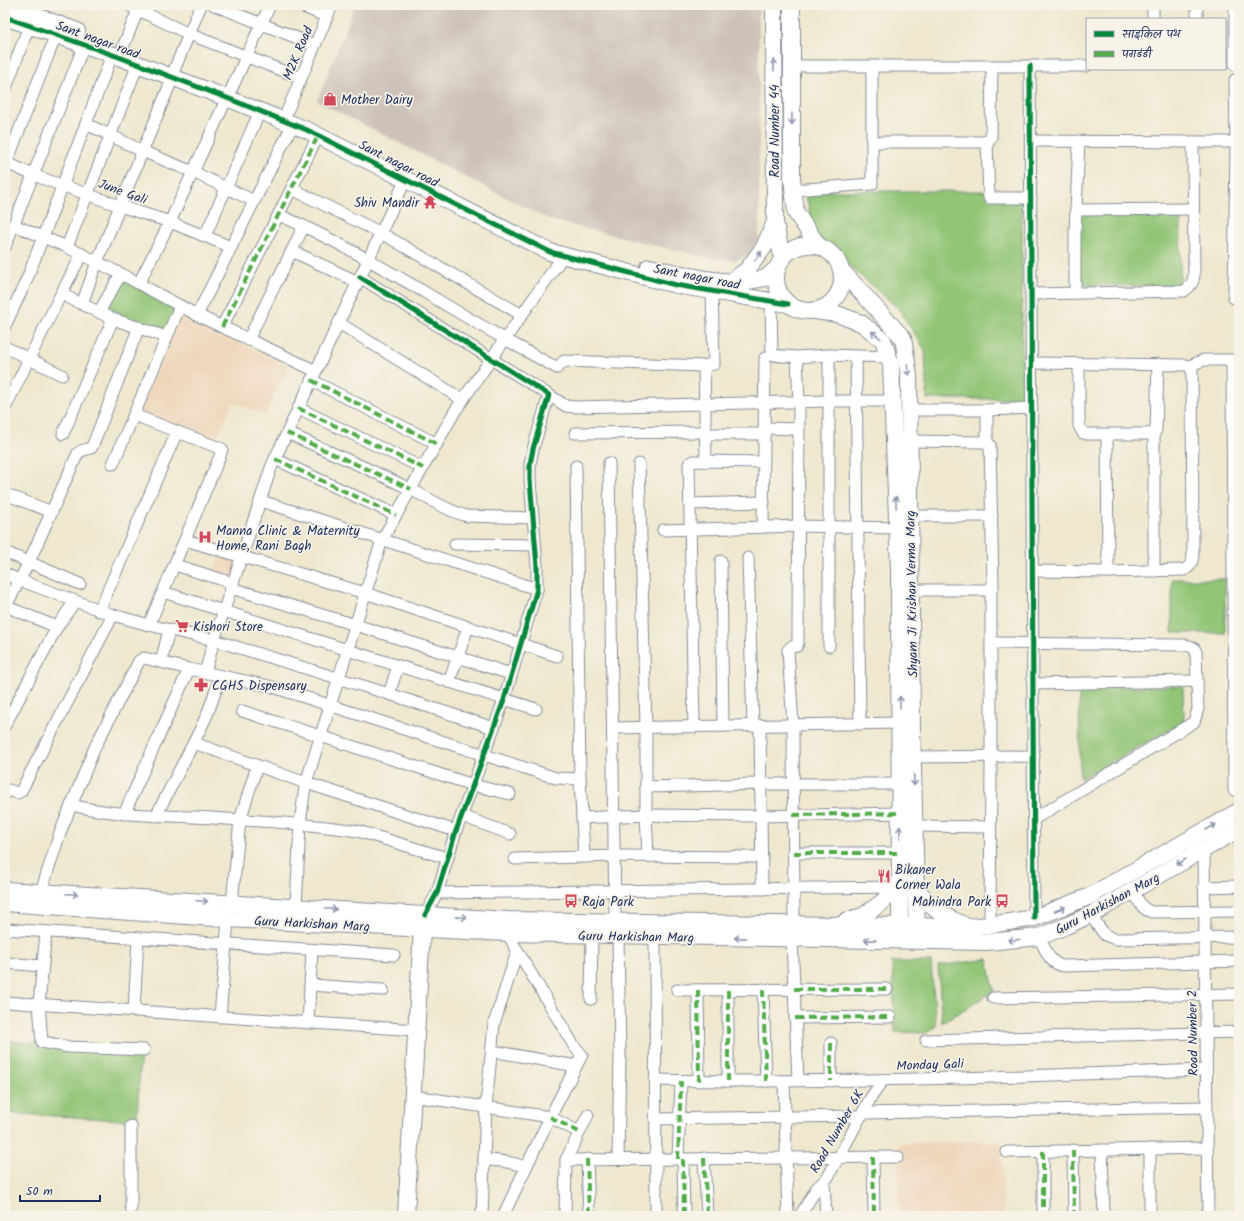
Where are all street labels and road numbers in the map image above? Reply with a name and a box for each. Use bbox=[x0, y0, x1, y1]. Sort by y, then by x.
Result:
street label: Sant nagar road bbox=[53, 16, 143, 65]
street label: M2K Road bbox=[278, 23, 319, 84]
street label: Road Number 44 bbox=[765, 84, 786, 178]
street label: Sant nagar road bbox=[354, 135, 443, 194]
street label: June Gali bbox=[95, 174, 151, 211]
street label: Sant nagar road bbox=[652, 259, 742, 296]
street label: Shyam Ji Krishan Verma Marg bbox=[901, 510, 924, 678]
street label: Guru Harkishan Marg bbox=[1052, 868, 1164, 941]
street label: Guru Harkishan Marg bbox=[254, 911, 370, 938]
street label: Guru Harkishan Marg bbox=[578, 926, 694, 949]
street label: Road Number 2 bbox=[1182, 990, 1205, 1076]
street label: Monday Gali bbox=[896, 1054, 965, 1077]
street label: Road Number 6K bbox=[805, 1086, 870, 1178]

